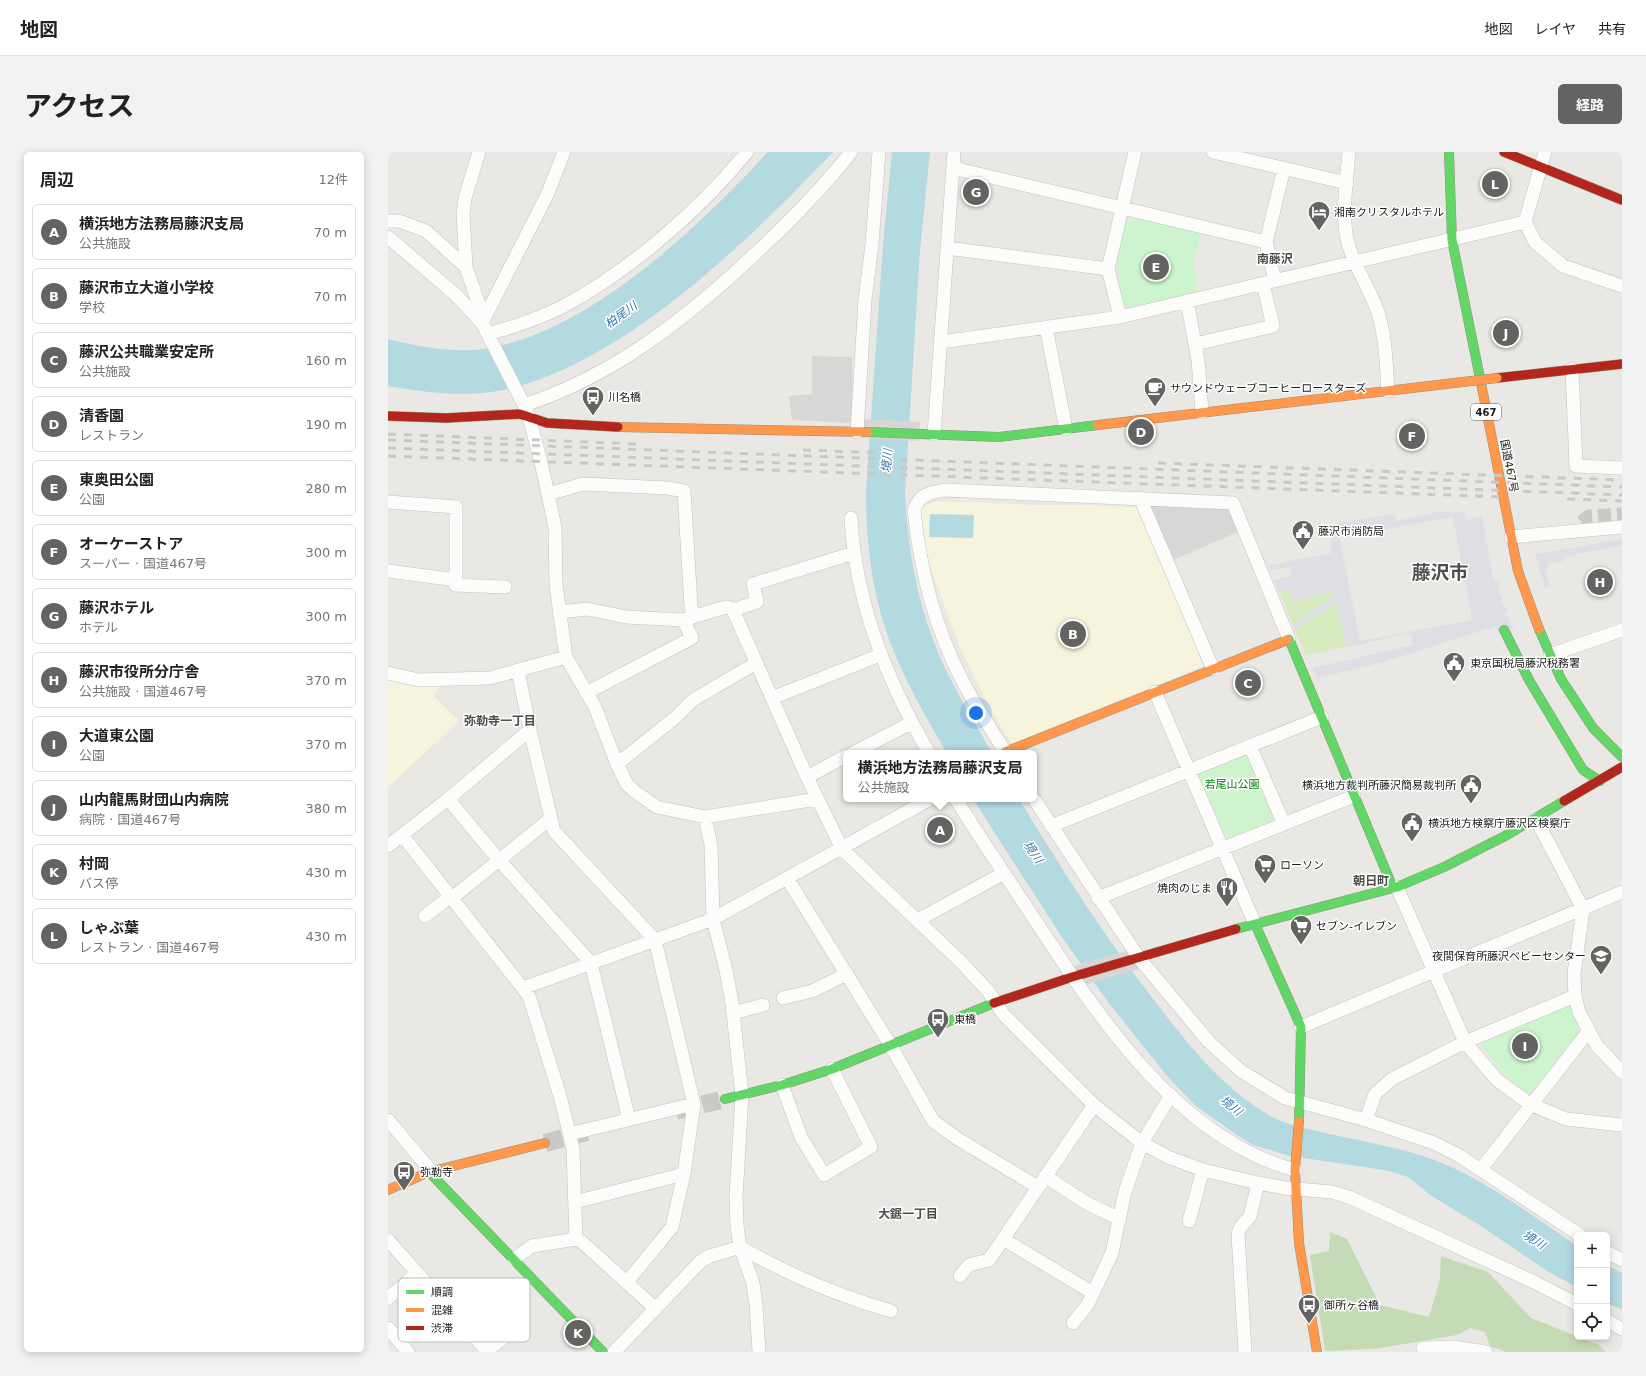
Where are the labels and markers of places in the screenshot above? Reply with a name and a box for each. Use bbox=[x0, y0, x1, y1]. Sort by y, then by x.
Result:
pin: L bbox=[1482, 169, 1508, 199]
pin: G bbox=[963, 177, 989, 207]
hotel icon: 湘南クリスタルホテル bbox=[1306, 199, 1332, 232]
place label: 湘南クリスタルホテル bbox=[1334, 206, 1444, 219]
pin: E bbox=[1143, 252, 1169, 282]
pin: J bbox=[1493, 318, 1519, 348]
cafe icon: サウンドウェーブコーヒーロースターズ bbox=[1142, 375, 1168, 408]
place label: サウンドウェーブコーヒーロースターズ bbox=[1170, 382, 1366, 395]
bus stop icon: 川名橋 bbox=[580, 384, 606, 417]
place label: 川名橋 bbox=[608, 391, 641, 404]
pin: D bbox=[1128, 417, 1154, 447]
pin: F bbox=[1399, 421, 1425, 451]
public building icon: 藤沢市消防局 bbox=[1290, 518, 1316, 551]
place label: 藤沢市消防局 bbox=[1318, 525, 1384, 538]
pin: H bbox=[1587, 567, 1613, 597]
pin: B bbox=[1060, 619, 1086, 649]
public building icon: 東京国税局藤沢税務署 bbox=[1441, 650, 1467, 683]
place label: 東京国税局藤沢税務署 bbox=[1470, 657, 1580, 670]
pin: C bbox=[1235, 668, 1261, 698]
public building icon: 横浜地方裁判所藤沢簡易裁判所 bbox=[1458, 772, 1484, 805]
place label: 横浜地方裁判所藤沢簡易裁判所 bbox=[1302, 779, 1457, 792]
public building icon: 横浜地方検察庁藤沢区検察庁 bbox=[1399, 810, 1425, 843]
pin: A bbox=[927, 815, 953, 845]
place label: 横浜地方検察庁藤沢区検察庁 bbox=[1428, 817, 1571, 830]
supermarket icon: ローソン bbox=[1252, 852, 1278, 885]
place label: ローソン bbox=[1280, 859, 1324, 872]
restaurant icon: 焼肉のじま bbox=[1214, 875, 1240, 908]
place label: 焼肉のじま bbox=[1157, 882, 1212, 895]
supermarket icon: セブン-イレブン bbox=[1288, 913, 1314, 946]
place label: セブン-イレブン bbox=[1316, 920, 1397, 933]
school or university icon: 夜間保育所藤沢ベビーセンター bbox=[1588, 943, 1614, 976]
place label: 夜間保育所藤沢ベビーセンター bbox=[1432, 950, 1586, 963]
bus stop icon: 東橋 bbox=[925, 1006, 951, 1039]
place label: 東橋 bbox=[954, 1013, 976, 1026]
pin: I bbox=[1512, 1031, 1538, 1061]
bus stop icon: 弥勒寺 bbox=[391, 1159, 417, 1192]
place label: 弥勒寺 bbox=[420, 1166, 453, 1179]
bus stop icon: 御所ヶ谷橋 bbox=[1296, 1292, 1322, 1325]
place label: 御所ヶ谷橋 bbox=[1323, 1299, 1379, 1312]
pin: K bbox=[565, 1318, 591, 1348]

